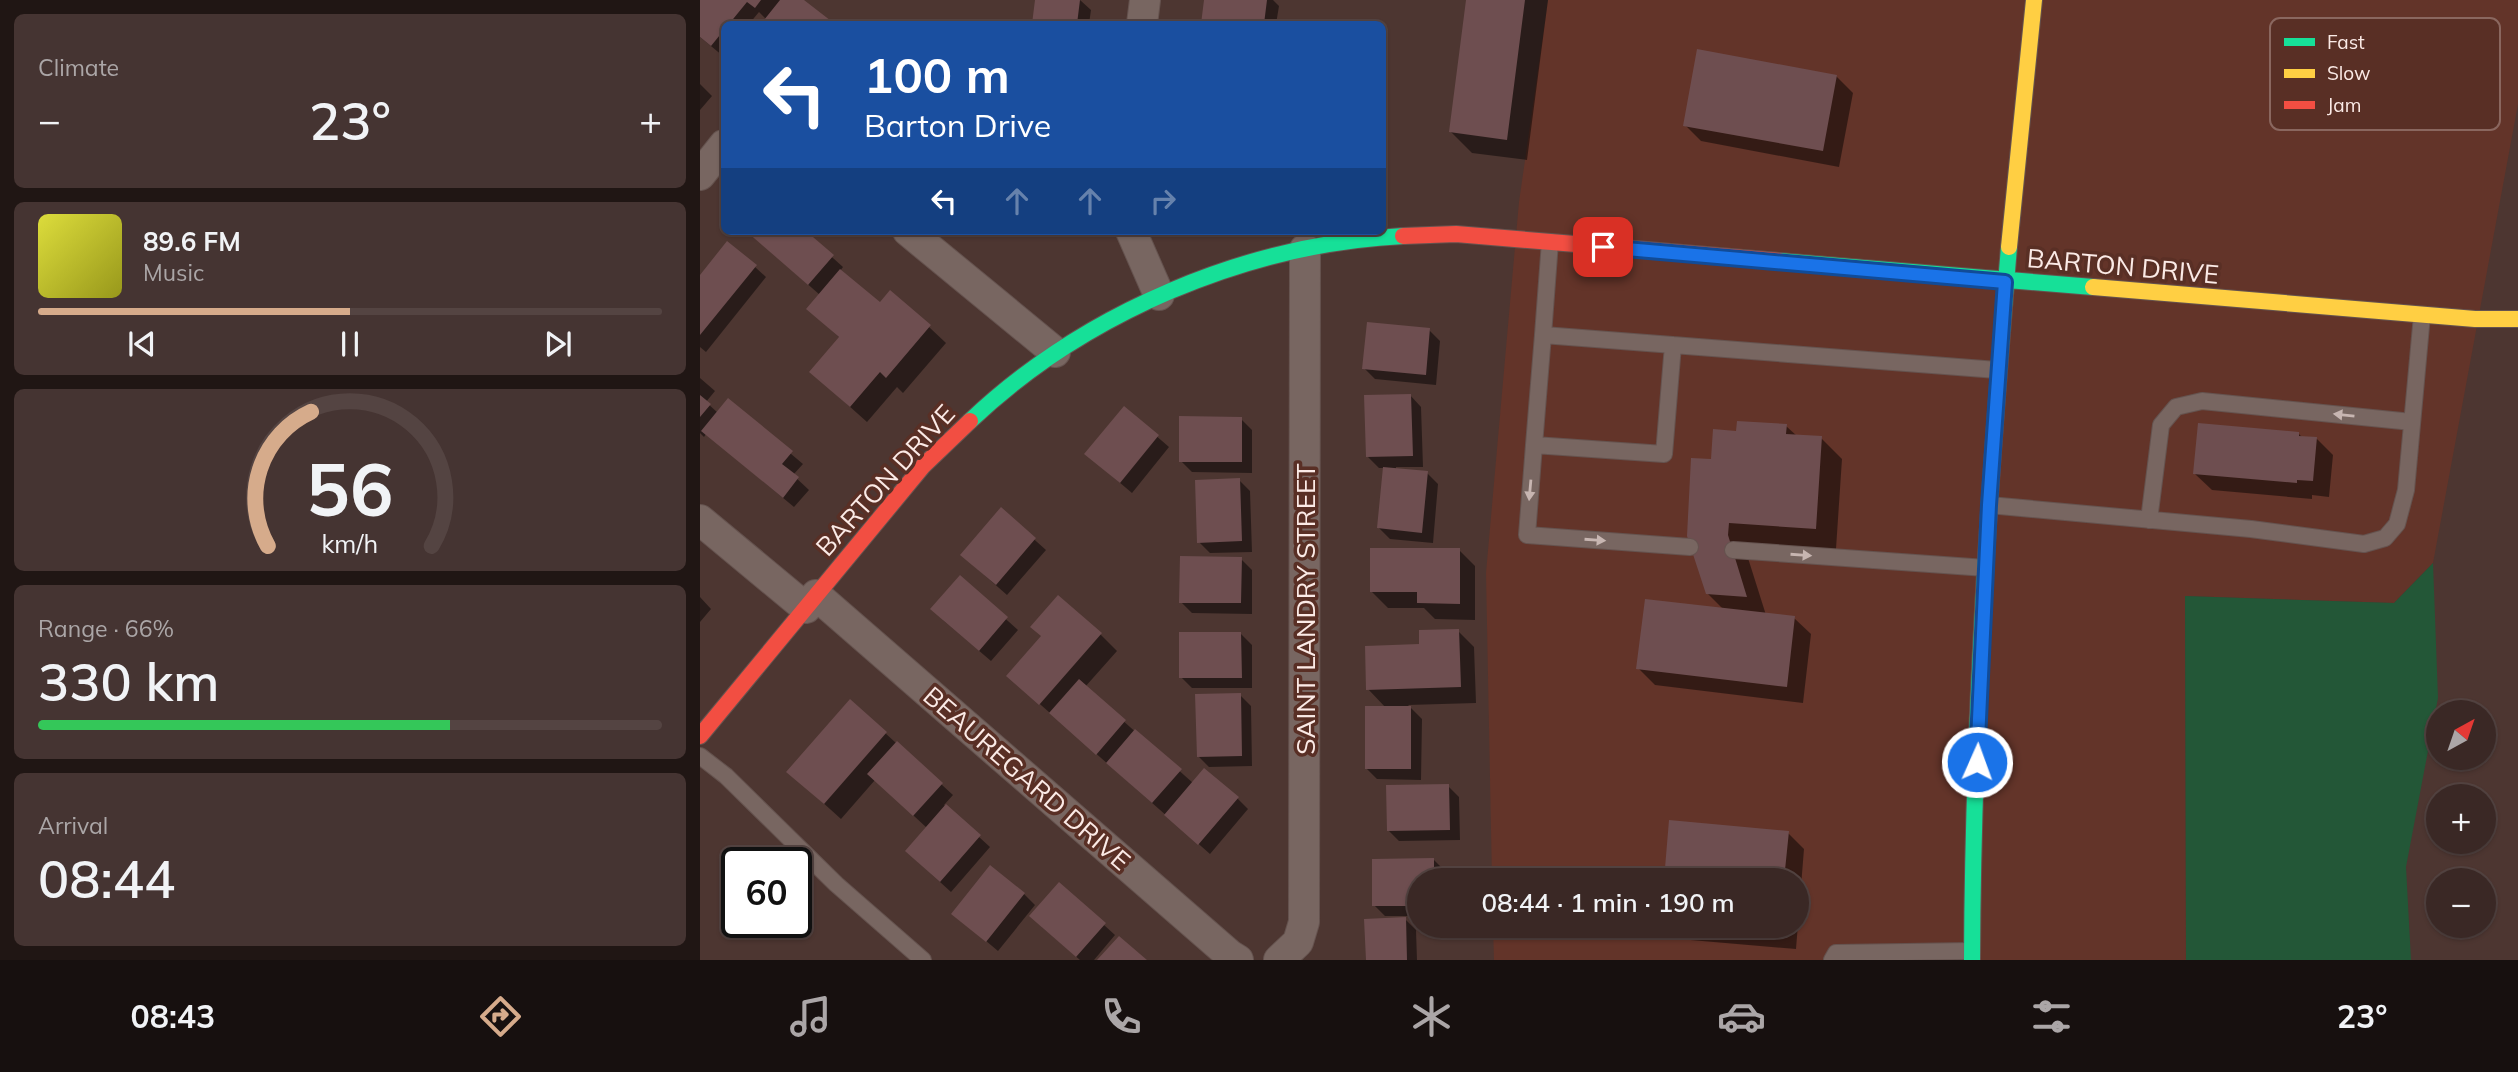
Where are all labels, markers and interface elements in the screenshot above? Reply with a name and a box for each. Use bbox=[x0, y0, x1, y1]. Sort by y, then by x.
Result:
legend bbox=[2270, 18, 2500, 130]
text: Fast bbox=[2327, 30, 2365, 54]
text: 100 m bbox=[864, 44, 1010, 105]
icon: left bbox=[749, 49, 840, 140]
text: Climate bbox=[38, 53, 119, 82]
text: Slow bbox=[2327, 61, 2371, 85]
text: 23° bbox=[309, 88, 391, 153]
text: Jam bbox=[2327, 93, 2361, 117]
text: − bbox=[38, 96, 61, 144]
text: + bbox=[639, 96, 662, 144]
text: Barton Drive bbox=[864, 105, 1051, 145]
icon: left bbox=[925, 182, 963, 220]
icon: ahead bbox=[998, 182, 1036, 220]
icon: ahead bbox=[1071, 182, 1109, 220]
icon: right bbox=[1144, 182, 1182, 220]
pin bbox=[1573, 217, 1633, 277]
text: 89.6 FM bbox=[143, 225, 241, 258]
icon: arrive bbox=[1584, 228, 1622, 266]
street label: BARTON DRIVE bbox=[2026, 241, 2220, 291]
text: Music bbox=[143, 258, 204, 287]
icon: previous bbox=[123, 325, 161, 363]
icon: pause bbox=[331, 325, 369, 363]
icon: next bbox=[539, 325, 577, 363]
street label: BARTON DRIVE bbox=[808, 397, 962, 563]
one-way arrow bbox=[2333, 410, 2355, 421]
text: 56 bbox=[306, 443, 394, 534]
street label: SAINT LANDRY STREET bbox=[1289, 463, 1322, 755]
one-way arrow bbox=[1524, 479, 1535, 501]
text: km/h bbox=[322, 528, 378, 559]
one-way arrow bbox=[1584, 535, 1606, 546]
one-way arrow bbox=[1790, 550, 1812, 561]
text: Range · 66% bbox=[38, 614, 174, 643]
text: 330 km bbox=[38, 649, 219, 714]
street label: BEAUREGARD DRIVE bbox=[917, 679, 1137, 877]
north arrow bbox=[2426, 700, 2496, 770]
map controls bbox=[2426, 700, 2496, 938]
position arrow bbox=[1940, 725, 2014, 799]
button: + bbox=[2426, 784, 2496, 854]
text: Arrival bbox=[38, 811, 108, 840]
text: 08:44 bbox=[38, 846, 175, 911]
speed limit sign: 60 bbox=[721, 847, 812, 938]
button: − bbox=[2426, 868, 2496, 938]
text: 08:44 · 1 min · 190 m bbox=[1481, 886, 1735, 919]
icon: directions bbox=[476, 992, 525, 1041]
icon: music bbox=[786, 992, 835, 1041]
icon: phone bbox=[1097, 992, 1146, 1041]
icon: climate bbox=[1407, 992, 1456, 1041]
icon: car bbox=[1717, 992, 1766, 1041]
icon: filters bbox=[2027, 992, 2076, 1041]
text: 08:43 bbox=[131, 996, 215, 1036]
text: 23° bbox=[2337, 996, 2387, 1036]

